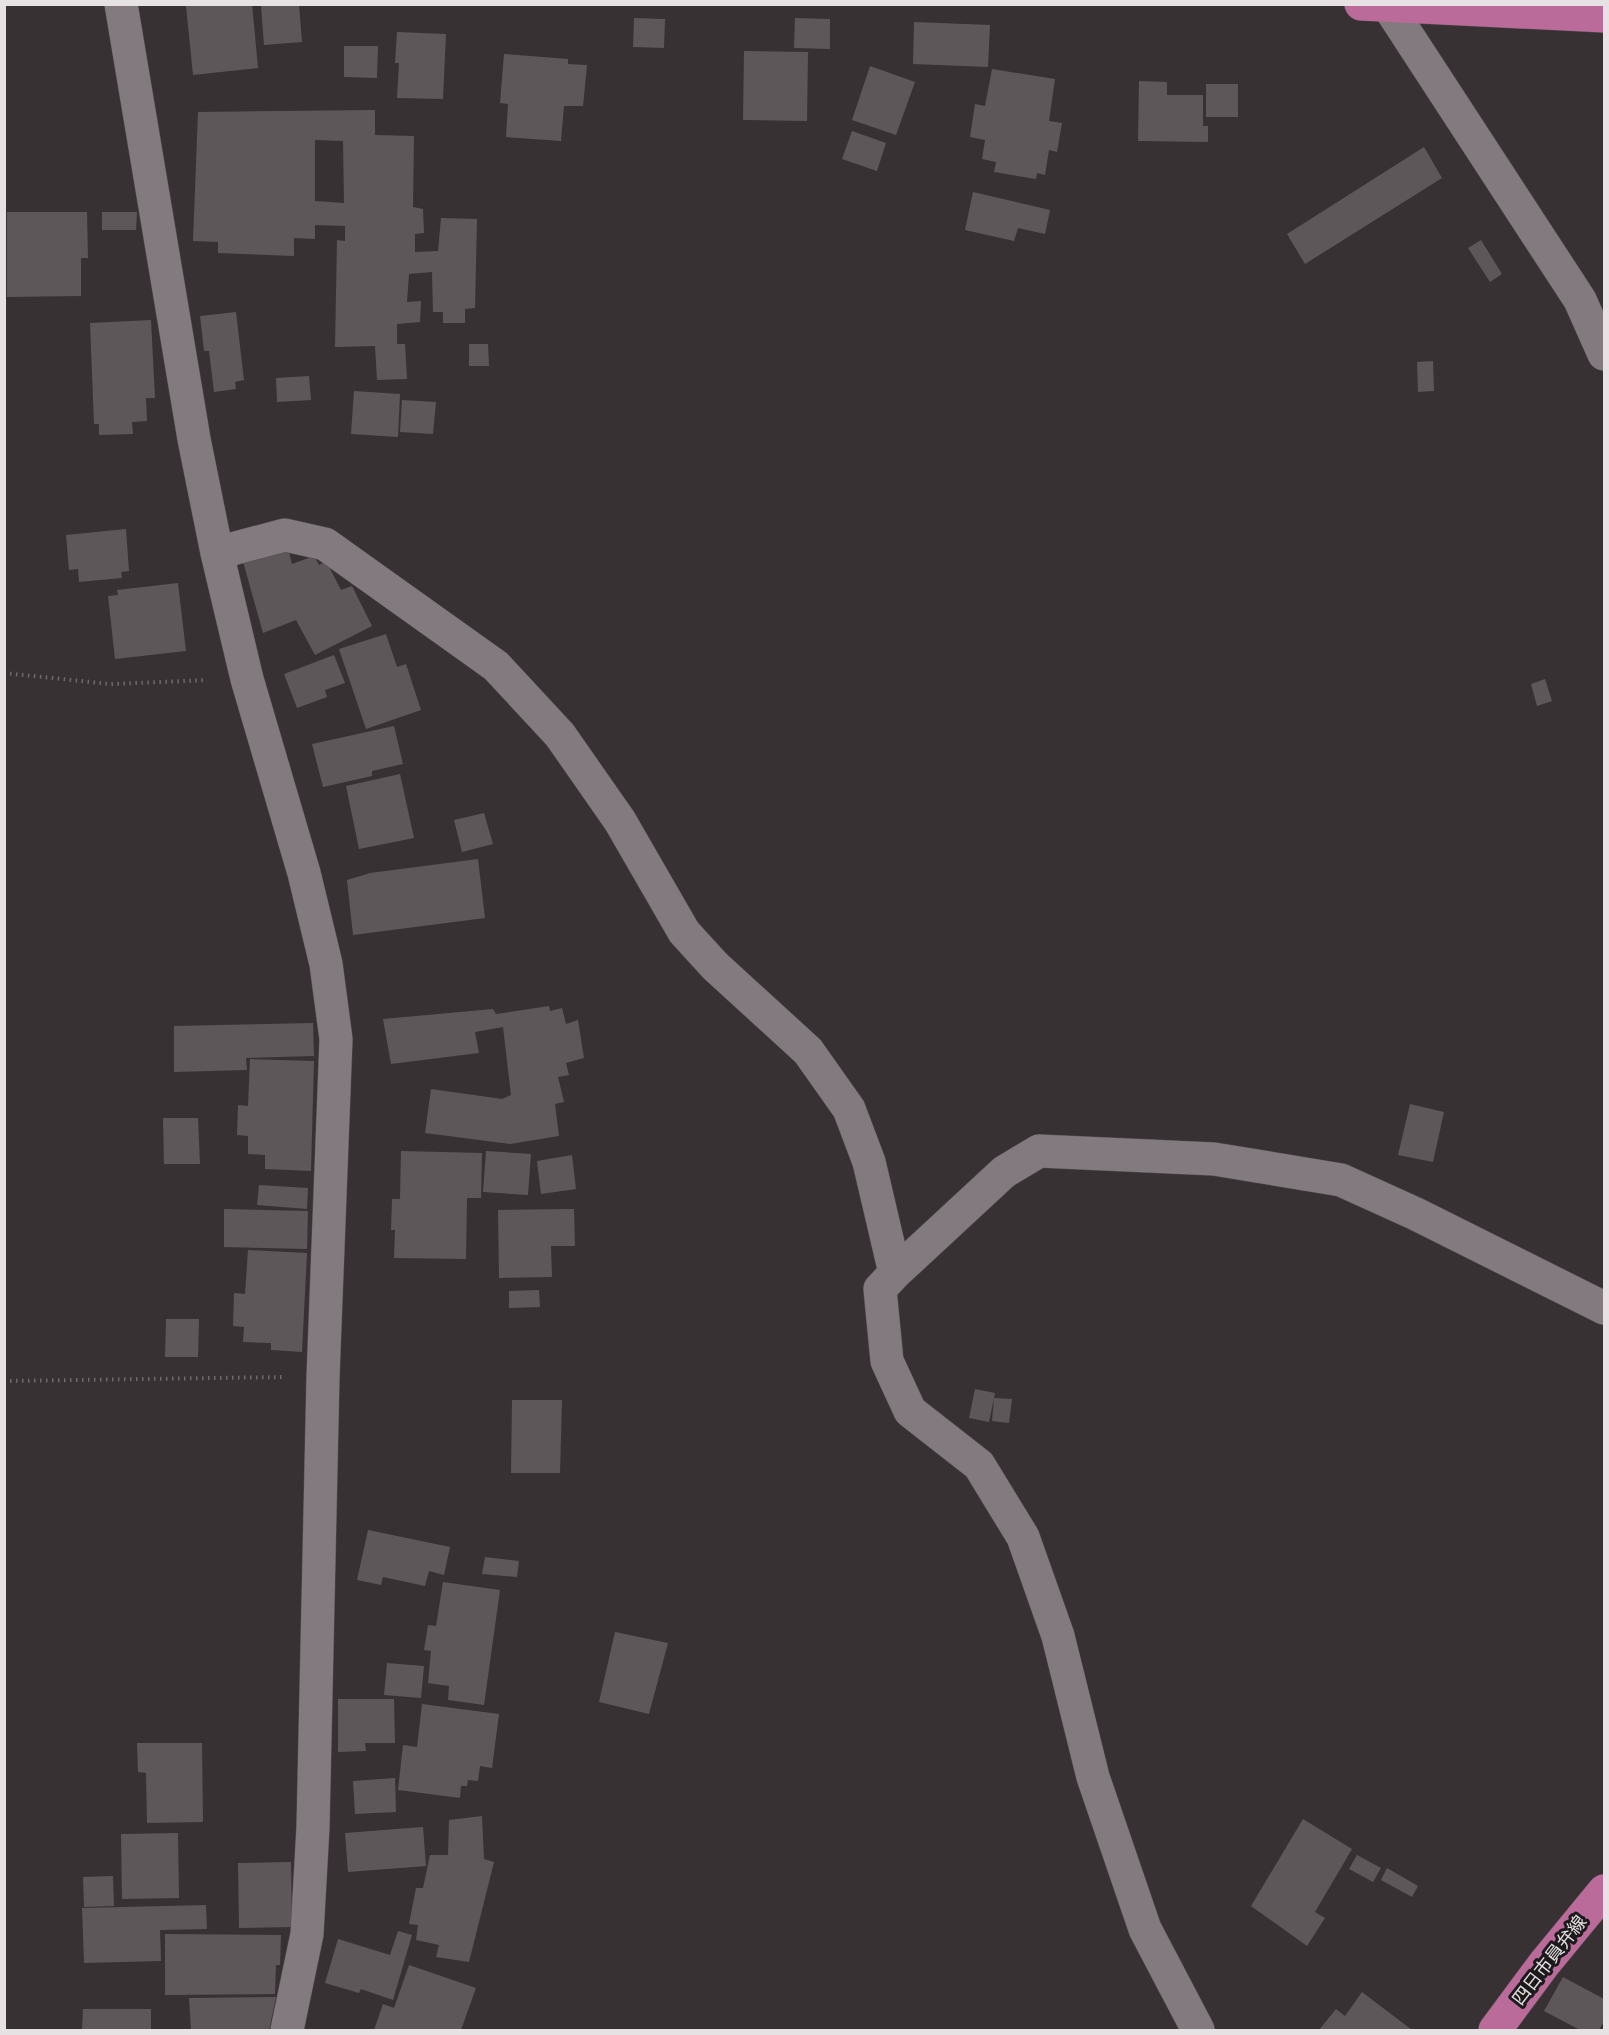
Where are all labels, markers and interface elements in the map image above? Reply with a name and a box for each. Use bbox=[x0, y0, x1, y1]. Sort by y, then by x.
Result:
street label: 四日市員弁線 bbox=[1507, 1910, 1591, 2010]

